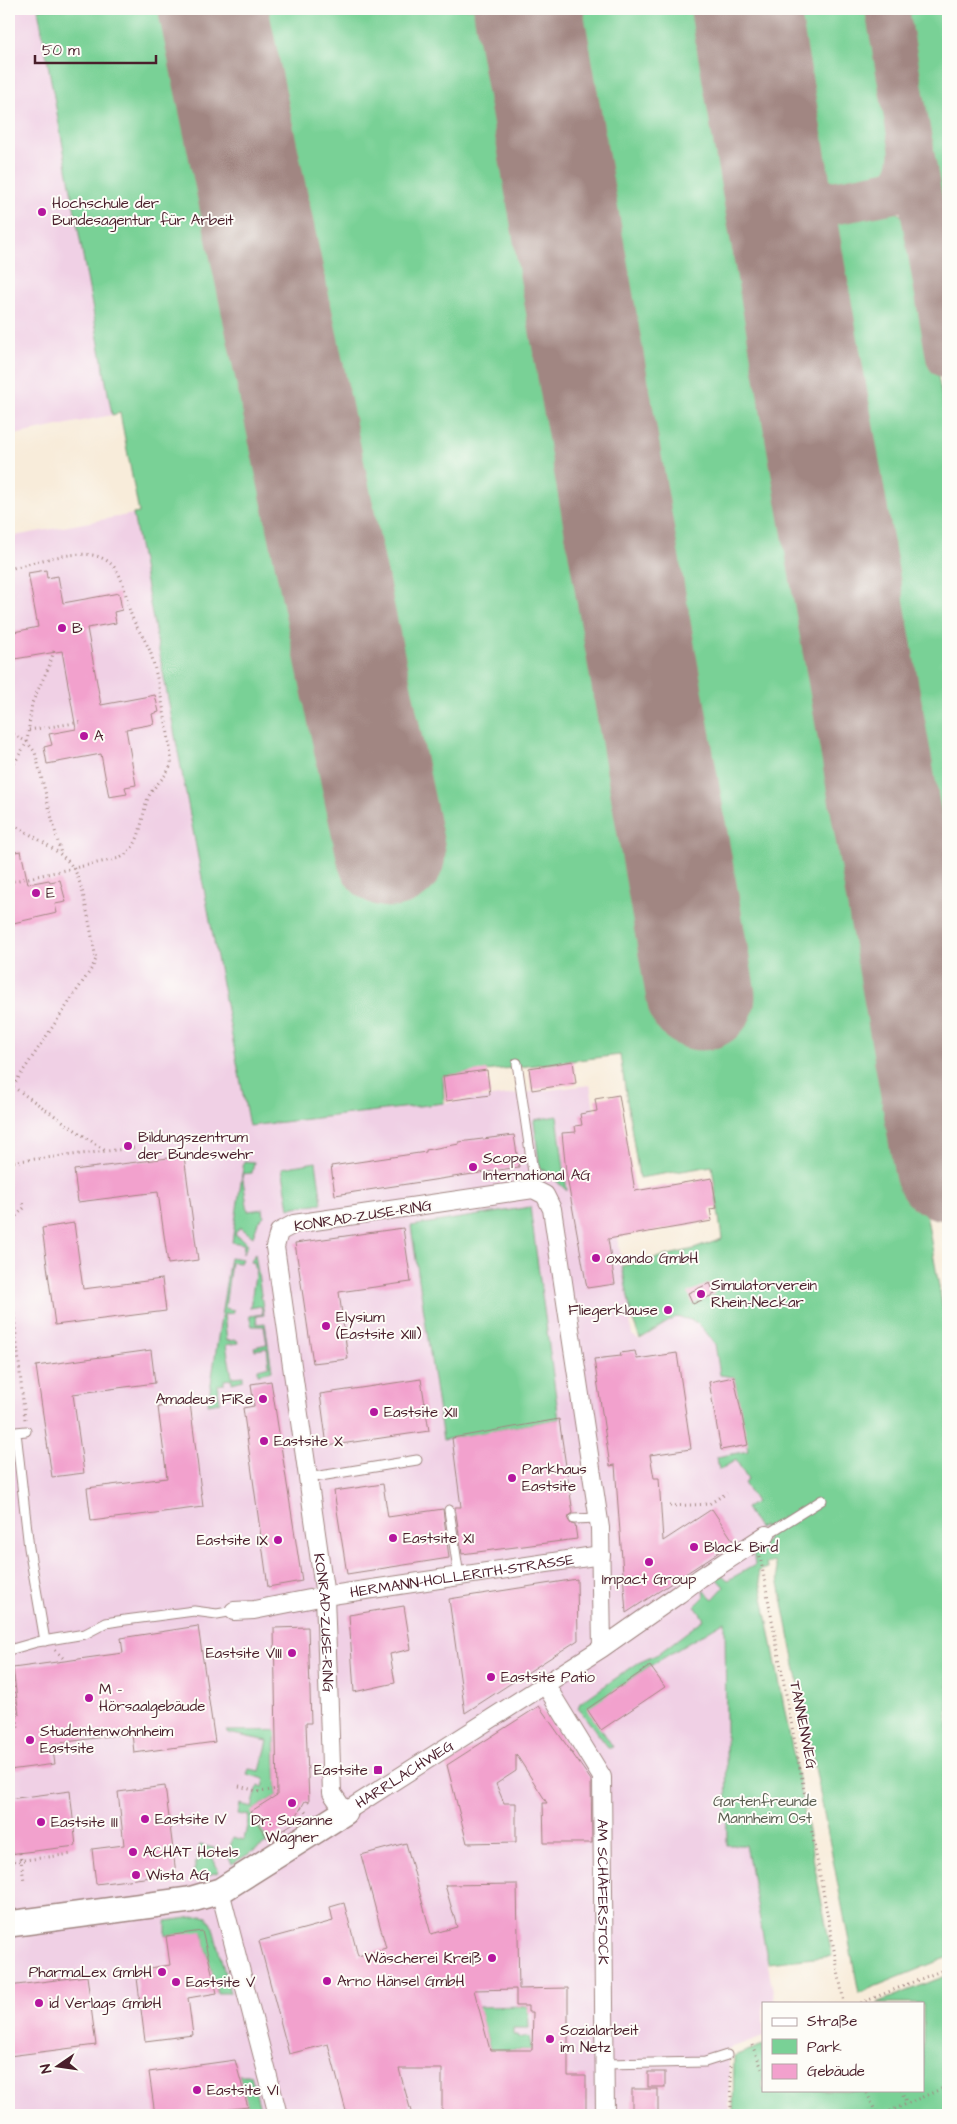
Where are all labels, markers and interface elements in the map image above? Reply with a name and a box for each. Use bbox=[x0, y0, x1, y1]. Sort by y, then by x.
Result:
scale bar bbox=[35, 32, 156, 64]
text: 50 m bbox=[42, 40, 80, 61]
place label: Hochschule der Bundesagentur für Arbeit bbox=[52, 193, 234, 232]
marker: Hochschule der Bundesagentur für Arbeit bbox=[36, 206, 48, 218]
place label: B bbox=[72, 618, 83, 639]
marker: B bbox=[56, 622, 68, 634]
place label: A bbox=[94, 726, 104, 747]
marker: A bbox=[78, 730, 90, 742]
place label: E bbox=[46, 883, 55, 904]
marker: E bbox=[30, 887, 42, 899]
place label: Bildungszentrum der Bundeswehr bbox=[138, 1127, 253, 1165]
marker: Bildungszentrum der Bundeswehr bbox=[122, 1140, 134, 1152]
place label: Scope International AG bbox=[483, 1148, 591, 1186]
marker: Scope International AG bbox=[467, 1161, 479, 1173]
street label: KONRAD-ZUSE-RING bbox=[293, 1195, 434, 1237]
place label: oxando GmbH bbox=[606, 1248, 698, 1269]
marker: oxando GmbH bbox=[590, 1252, 602, 1264]
place label: Simulatorverein Rhein-Neckar bbox=[711, 1275, 818, 1313]
marker: Simulatorverein Rhein-Neckar bbox=[695, 1288, 707, 1300]
place label: Fliegerklause bbox=[568, 1300, 658, 1322]
marker: Fliegerklause bbox=[662, 1304, 674, 1316]
place label: Elysium (Eastsite XIII) bbox=[336, 1307, 422, 1345]
marker: Elysium (Eastsite XIII) bbox=[320, 1320, 332, 1332]
place label: Amadeus FiRe bbox=[156, 1389, 253, 1410]
marker: Amadeus FiRe bbox=[257, 1393, 269, 1405]
place label: Eastsite XII bbox=[384, 1402, 458, 1423]
marker: Eastsite XII bbox=[368, 1406, 380, 1418]
place label: Eastsite X bbox=[274, 1431, 343, 1452]
marker: Eastsite X bbox=[258, 1435, 270, 1447]
place label: Parkhaus Eastsite bbox=[522, 1459, 587, 1497]
marker: Parkhaus Eastsite bbox=[506, 1472, 518, 1484]
place label: Eastsite XI bbox=[403, 1528, 474, 1549]
place label: Eastsite IX bbox=[197, 1530, 268, 1551]
marker: Eastsite XI bbox=[387, 1532, 399, 1544]
marker: Eastsite IX bbox=[272, 1534, 284, 1546]
place label: Black Bird bbox=[704, 1537, 779, 1558]
marker: Black Bird bbox=[688, 1541, 700, 1553]
street label: HERMANN-HOLLERITH-STRASSE bbox=[348, 1549, 576, 1603]
street label: KONRAD-ZUSE-RING bbox=[309, 1552, 339, 1693]
marker: Impact Group bbox=[643, 1556, 655, 1568]
place label: Impact Group bbox=[602, 1569, 696, 1590]
place label: Eastsite VIII bbox=[206, 1643, 282, 1664]
marker: Eastsite VIII bbox=[286, 1647, 298, 1659]
place label: Eastsite Patio bbox=[501, 1667, 596, 1688]
marker: Eastsite Patio bbox=[485, 1671, 497, 1683]
place label: M - Hörsaalgebäude bbox=[99, 1679, 205, 1718]
street label: TANNENWEG bbox=[784, 1679, 822, 1771]
marker: M - Hörsaalgebäude bbox=[83, 1692, 95, 1704]
place label: Studentenwohnheim Eastsite bbox=[40, 1721, 174, 1759]
marker: Studentenwohnheim Eastsite bbox=[24, 1734, 36, 1746]
street label: HARRLACHWEG bbox=[351, 1734, 458, 1813]
place label: Eastsite bbox=[314, 1760, 368, 1781]
marker: Eastsite bbox=[372, 1764, 384, 1776]
park label: Gartenfreunde Mannheim Ost bbox=[713, 1791, 817, 1829]
marker: Dr. Susanne Wagner bbox=[286, 1797, 298, 1809]
place label: Eastsite IV bbox=[155, 1809, 227, 1830]
place label: Dr. Susanne Wagner bbox=[251, 1810, 333, 1849]
place label: Eastsite III bbox=[51, 1812, 118, 1833]
marker: Eastsite IV bbox=[139, 1813, 151, 1825]
marker: Eastsite III bbox=[35, 1816, 47, 1828]
street label: AM SCHÄFERSTOCK bbox=[592, 1819, 614, 1965]
place label: ACHAT Hotels bbox=[143, 1842, 239, 1863]
marker: ACHAT Hotels bbox=[127, 1846, 139, 1858]
place label: Wista AG bbox=[146, 1865, 210, 1886]
marker: Wista AG bbox=[130, 1869, 142, 1881]
place label: Wäscherei Kreiß bbox=[365, 1948, 482, 1969]
marker: Wäscherei Kreiß bbox=[486, 1952, 498, 1964]
place label: PharmaLex GmbH bbox=[29, 1962, 152, 1983]
marker: PharmaLex GmbH bbox=[156, 1966, 168, 1978]
place label: Arno Hänsel GmbH bbox=[337, 1971, 465, 1992]
place label: Eastsite V bbox=[186, 1972, 256, 1993]
marker: Arno Hänsel GmbH bbox=[321, 1975, 333, 1987]
marker: Eastsite V bbox=[170, 1976, 182, 1988]
place label: id Verlags GmbH bbox=[49, 1993, 162, 2015]
marker: id Verlags GmbH bbox=[33, 1997, 45, 2009]
legend bbox=[762, 2002, 924, 2092]
text: Straße bbox=[807, 2011, 857, 2032]
place label: Sozialarbeit im Netz bbox=[560, 2020, 639, 2058]
marker: Sozialarbeit im Netz bbox=[544, 2033, 556, 2045]
text: Park bbox=[807, 2037, 842, 2058]
north arrow bbox=[32, 2042, 82, 2092]
text: Gebäude bbox=[807, 2061, 865, 2082]
text: N bbox=[36, 2062, 57, 2075]
place label: Eastsite VI bbox=[207, 2080, 279, 2101]
marker: Eastsite VI bbox=[191, 2084, 203, 2096]

